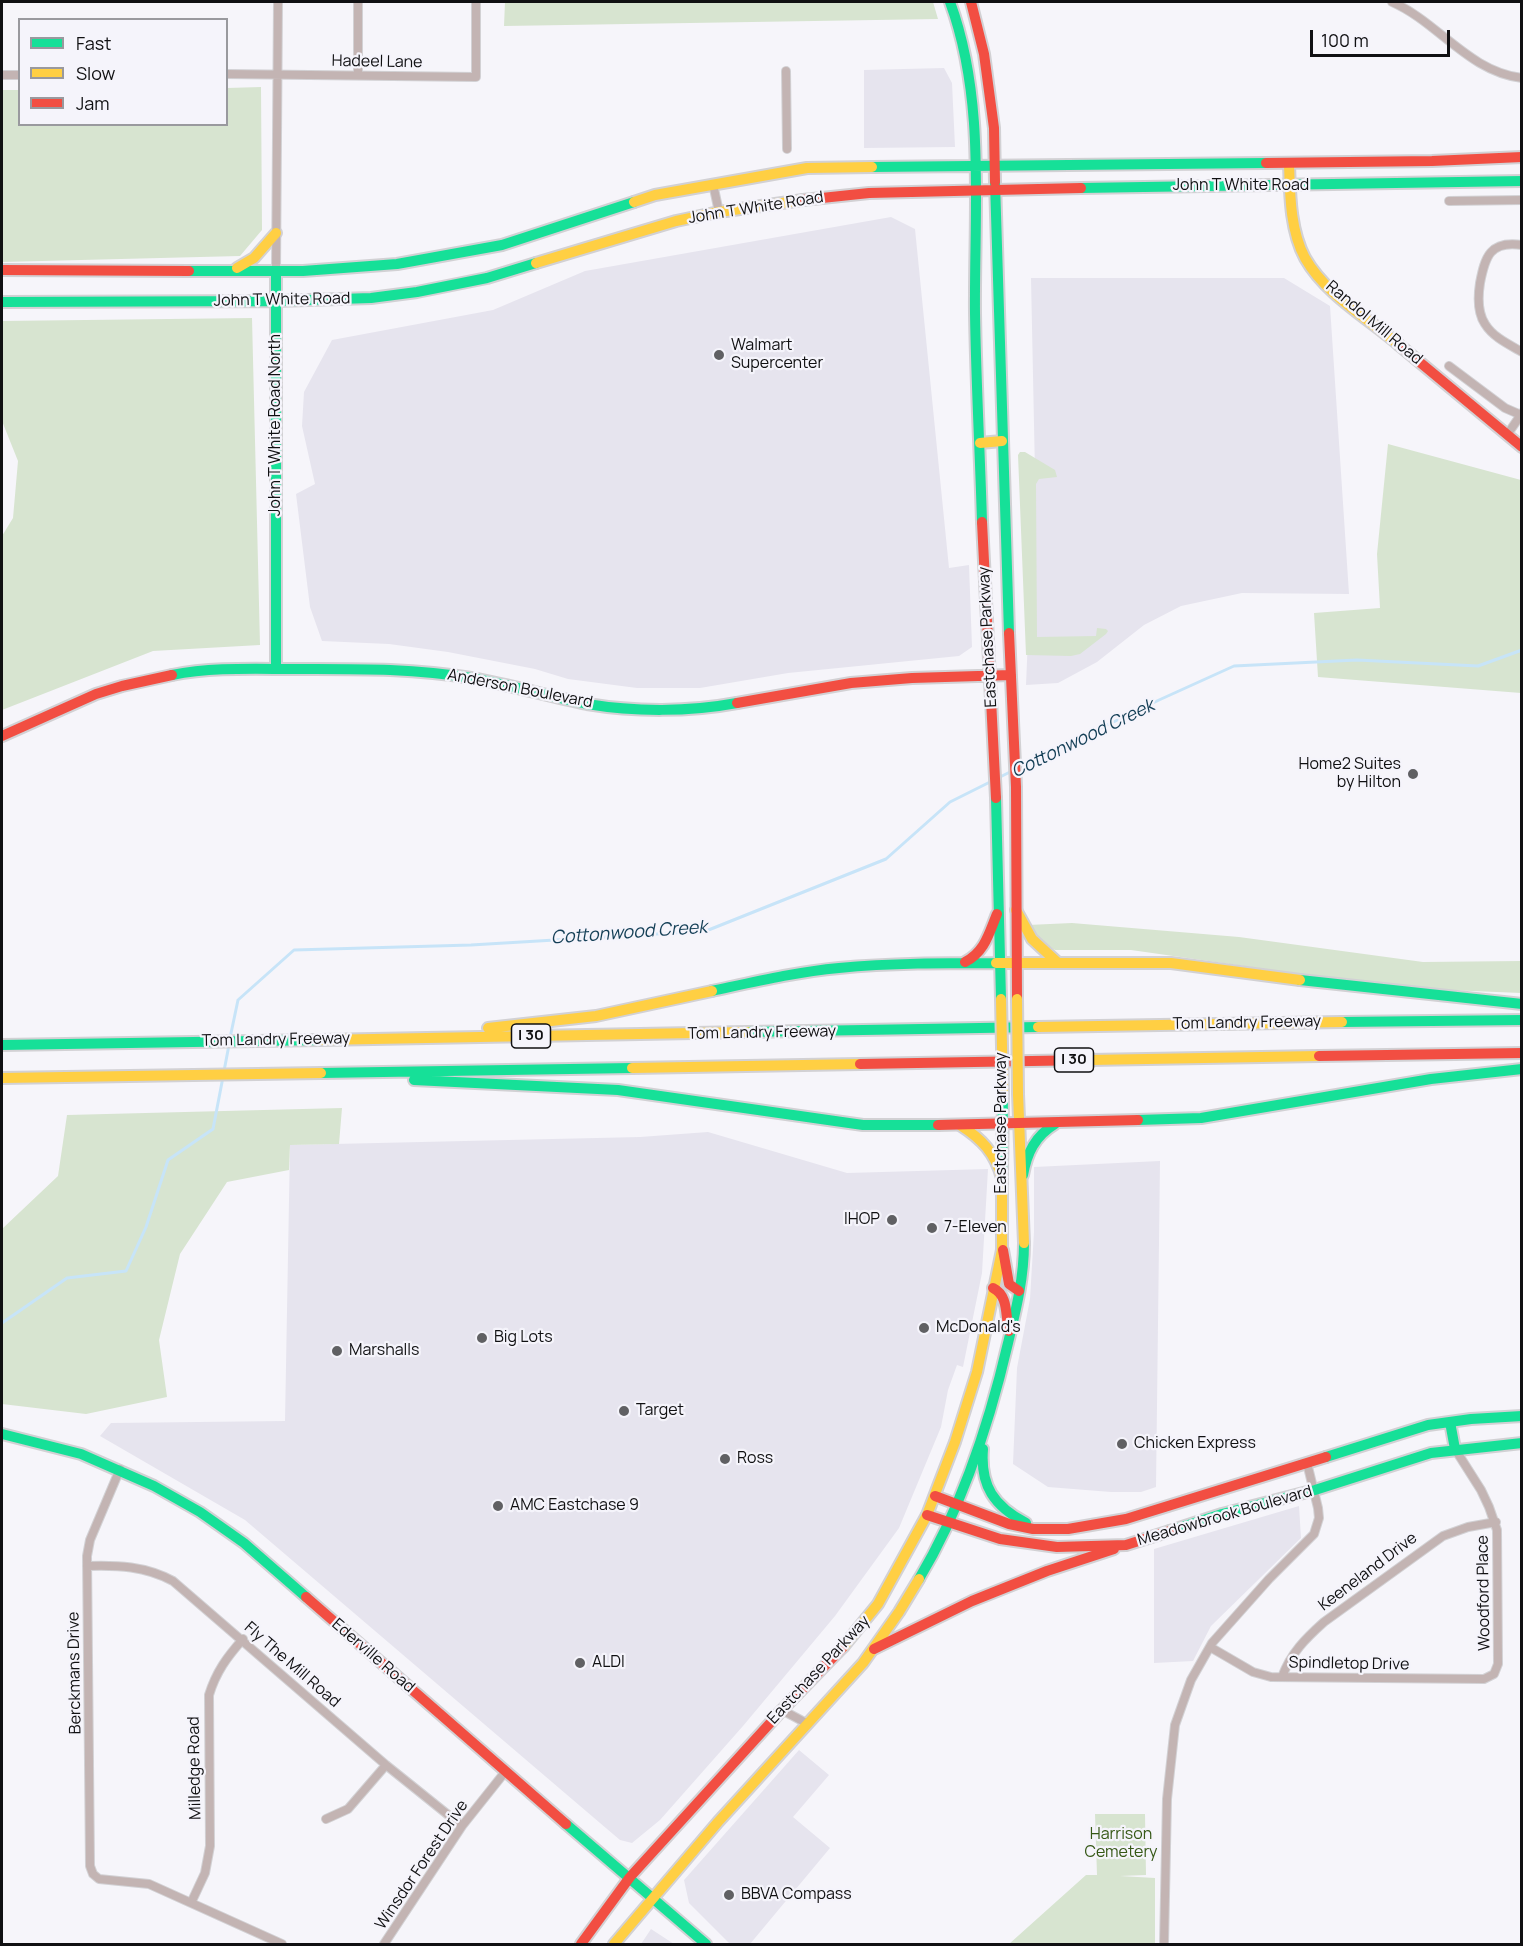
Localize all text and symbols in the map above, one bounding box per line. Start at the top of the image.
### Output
legend [18,18,228,126]
scale bar [1313,18,1452,56]
text: 100 m [1321,28,1369,52]
text: Fast [76,31,111,55]
street label: Hadeel Lane [331,52,423,72]
text: Slow [76,61,115,85]
text: Jam [76,91,110,115]
street label: John T White Road [1173,176,1309,196]
street label: John T White Road [687,188,825,228]
street label: Randol Mill Road [1322,277,1426,369]
street label: John T White Road [214,289,350,311]
street label: John T White Road North [266,334,286,516]
place label: Walmart Supercenter [731,336,823,374]
marker: Walmart Supercenter [712,348,726,362]
street label: Eastchase Parkway [975,566,1001,708]
street label: Anderson Boulevard [446,665,594,713]
water label: Cottonwood Creek [1008,695,1158,783]
place label: Home2 Suites by Hilton [1298,755,1401,793]
marker: Home2 Suites by Hilton [1406,767,1420,781]
water label: Cottonwood Creek [550,917,708,949]
street label: Tom Landry Freeway [1173,1012,1321,1034]
street label: Tom Landry Freeway [688,1022,836,1044]
road number: I 30 [512,1024,550,1048]
street label: Tom Landry Freeway [202,1029,350,1051]
road number: I 30 [1054,1048,1094,1072]
street label: Eastchase Parkway [992,1052,1012,1194]
place label: IHOP [844,1210,880,1230]
marker: IHOP [885,1213,899,1227]
place label: 7-Eleven [944,1218,1007,1238]
marker: 7-Eleven [925,1221,939,1235]
place label: McDonald's [936,1318,1021,1338]
marker: McDonald's [917,1321,931,1335]
place label: Big Lots [494,1328,553,1348]
marker: Big Lots [475,1331,489,1345]
place label: Marshalls [349,1341,419,1361]
marker: Marshalls [330,1344,344,1358]
place label: Target [636,1401,684,1421]
marker: Target [617,1404,631,1418]
place label: Chicken Express [1134,1434,1256,1454]
marker: Chicken Express [1115,1437,1129,1451]
place label: Ross [737,1449,773,1469]
marker: Ross [718,1452,732,1466]
street label: Meadowbrook Boulevard [1135,1482,1315,1550]
place label: AMC Eastchase 9 [510,1496,639,1516]
marker: AMC Eastchase 9 [491,1499,505,1513]
street label: Keeneland Drive [1315,1529,1421,1615]
street label: Woodford Place [1473,1535,1495,1651]
street label: Berckmans Drive [64,1612,86,1734]
street label: Eastchase Parkway [764,1612,874,1728]
street label: Ederville Road [328,1615,418,1697]
street label: Fly The Mill Road [240,1618,344,1712]
place label: ALDI [592,1653,625,1673]
street label: Spindletop Drive [1288,1653,1410,1675]
marker: ALDI [573,1656,587,1670]
street label: Milledge Road [184,1716,206,1820]
street label: Winsdor Forest Drive [372,1797,472,1933]
park label: Harrison Cemetery [1085,1825,1157,1863]
place label: BBVA Compass [741,1885,852,1905]
marker: BBVA Compass [722,1888,736,1902]

